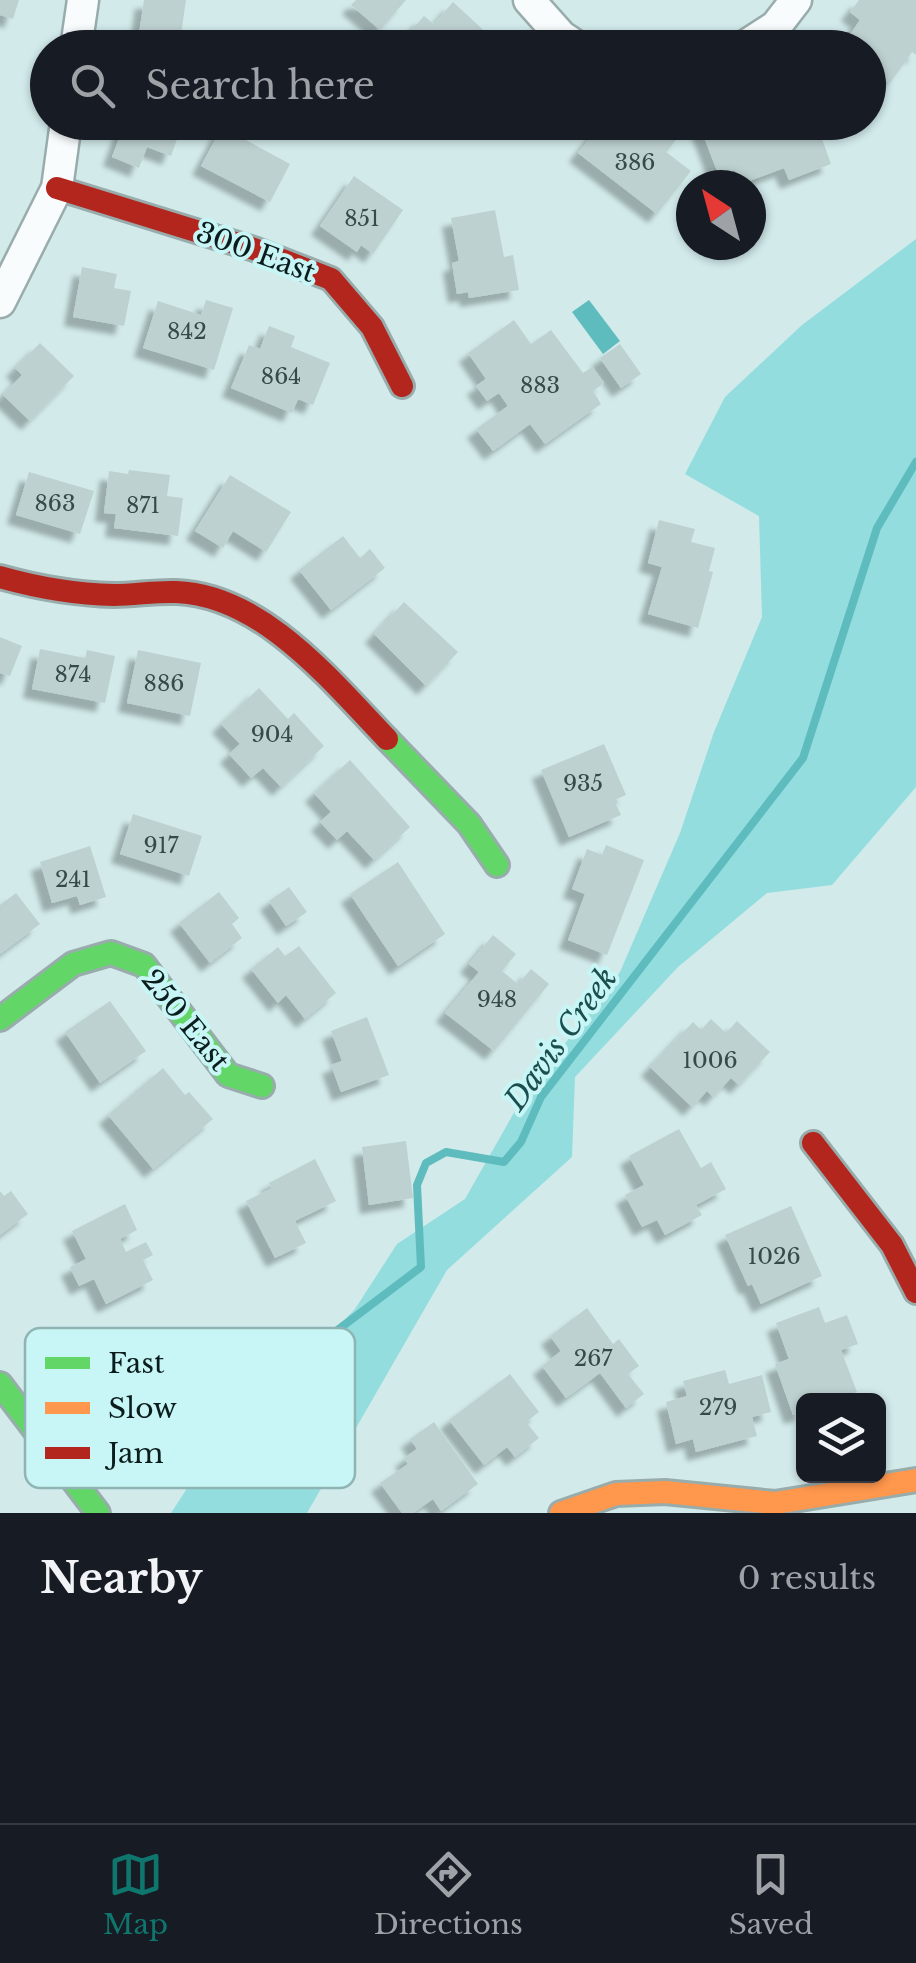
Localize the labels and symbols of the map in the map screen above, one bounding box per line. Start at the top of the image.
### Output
house number: 386 [614,149,656,176]
north arrow [676,170,766,260]
house number: 851 [344,205,380,232]
street label: 300 East [191,215,321,290]
house number: 842 [167,318,207,345]
house number: 864 [261,363,301,390]
house number: 883 [520,372,560,399]
house number: 863 [34,490,76,517]
house number: 871 [126,492,160,519]
house number: 874 [55,661,91,688]
house number: 886 [144,670,184,697]
house number: 904 [251,721,293,748]
house number: 935 [563,770,603,797]
house number: 917 [143,832,179,859]
house number: 241 [55,866,91,893]
water label: Davis Creek [496,960,625,1118]
street label: 250 East [134,963,237,1078]
house number: 948 [477,986,517,1013]
house number: 1006 [682,1047,738,1074]
house number: 1026 [747,1243,801,1270]
legend [25,1328,355,1488]
house number: 267 [574,1345,613,1372]
text: Fast [108,1346,165,1381]
text: Slow [108,1391,177,1426]
house number: 279 [699,1394,737,1421]
text: Jam [104,1436,164,1471]

